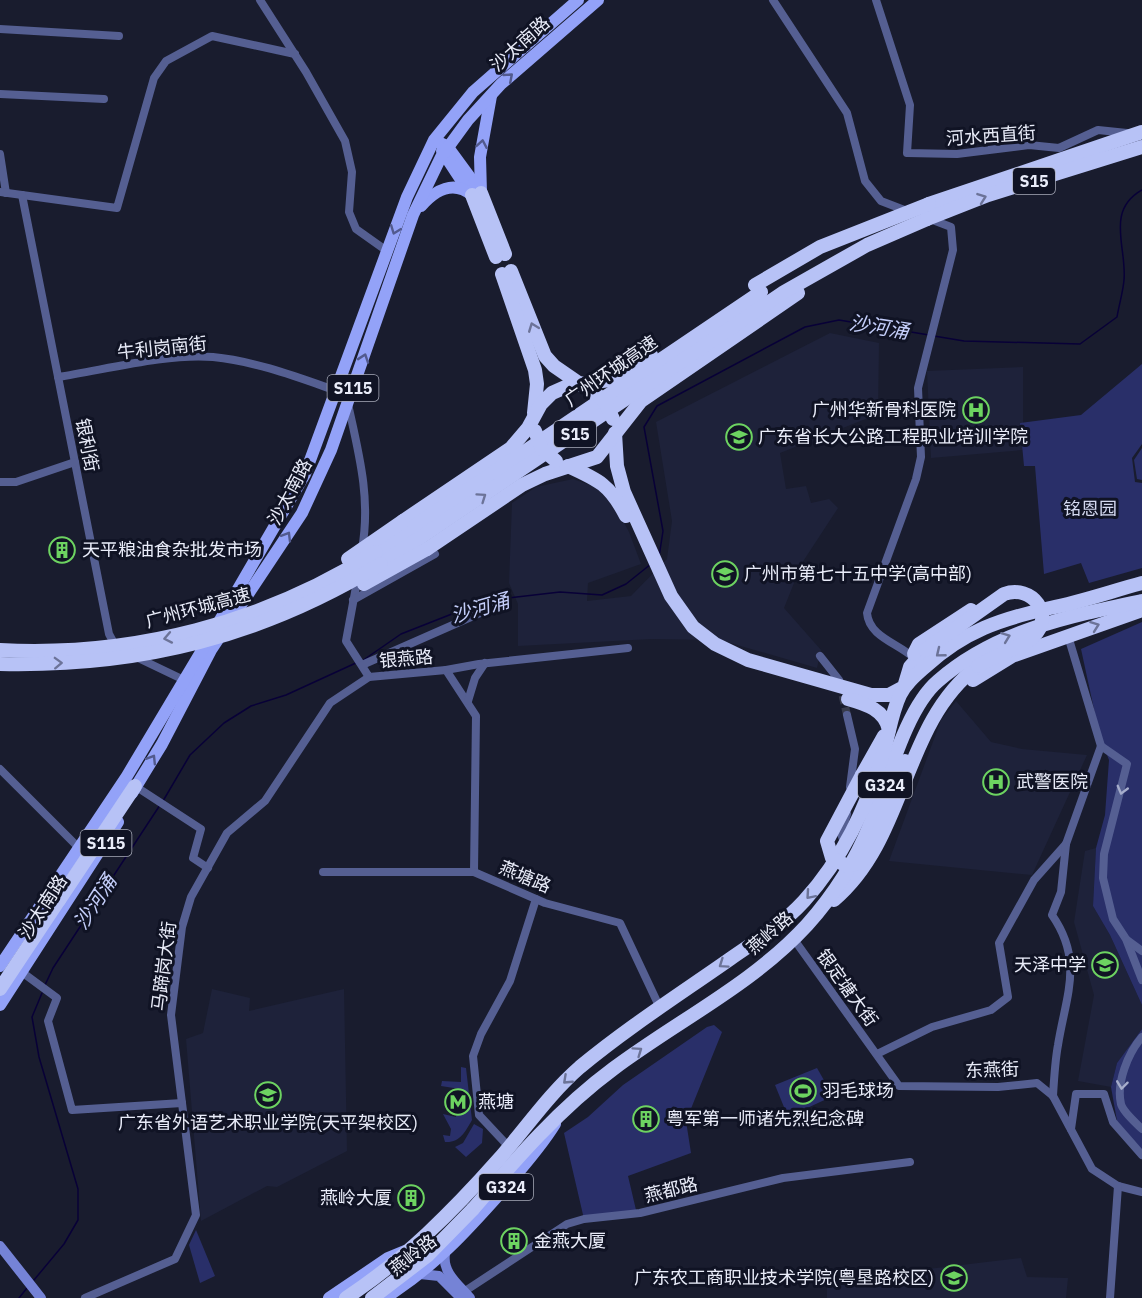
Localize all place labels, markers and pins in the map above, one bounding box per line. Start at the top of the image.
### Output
hospital icon: 广州华新骨科医院 [961,395,991,425]
place label: 广州华新骨科医院 [812,398,956,421]
school or university icon: 广东省长大公路工程职业培训学院 [724,422,754,452]
place label: 广东省长大公路工程职业培训学院 [758,425,1028,448]
building icon: 天平粮油食杂批发市场 [47,535,77,565]
place label: 天平粮油食杂批发市场 [82,538,262,561]
school or university icon: 广州市第七十五中学(高中部) [710,559,740,589]
place label: 广州市第七十五中学(高中部) [744,562,972,585]
hospital icon: 武警医院 [981,767,1011,797]
place label: 武警医院 [1016,770,1088,793]
school or university icon: 天泽中学 [1090,950,1120,980]
place label: 天泽中学 [1014,953,1086,976]
sports icon: 羽毛球场 [788,1076,818,1106]
place label: 羽毛球场 [822,1079,894,1102]
school or university icon: 广东省外语艺术职业学院(天平架校区) [253,1080,283,1110]
metro station icon: 燕塘 [443,1087,473,1117]
place label: 燕塘 [478,1090,514,1113]
building icon: 粤军第一师诸先烈纪念碑 [631,1104,661,1134]
place label: 粤军第一师诸先烈纪念碑 [666,1107,864,1130]
place label: 广东省外语艺术职业学院(天平架校区) [118,1111,418,1134]
building icon: 燕岭大厦 [396,1183,426,1213]
place label: 燕岭大厦 [320,1186,392,1209]
building icon: 金燕大厦 [499,1226,529,1256]
place label: 金燕大厦 [534,1229,606,1252]
school or university icon: 广东农工商职业技术学院(粤垦路校区) [939,1263,969,1293]
place label: 广东农工商职业技术学院(粤垦路校区) [634,1266,934,1289]

